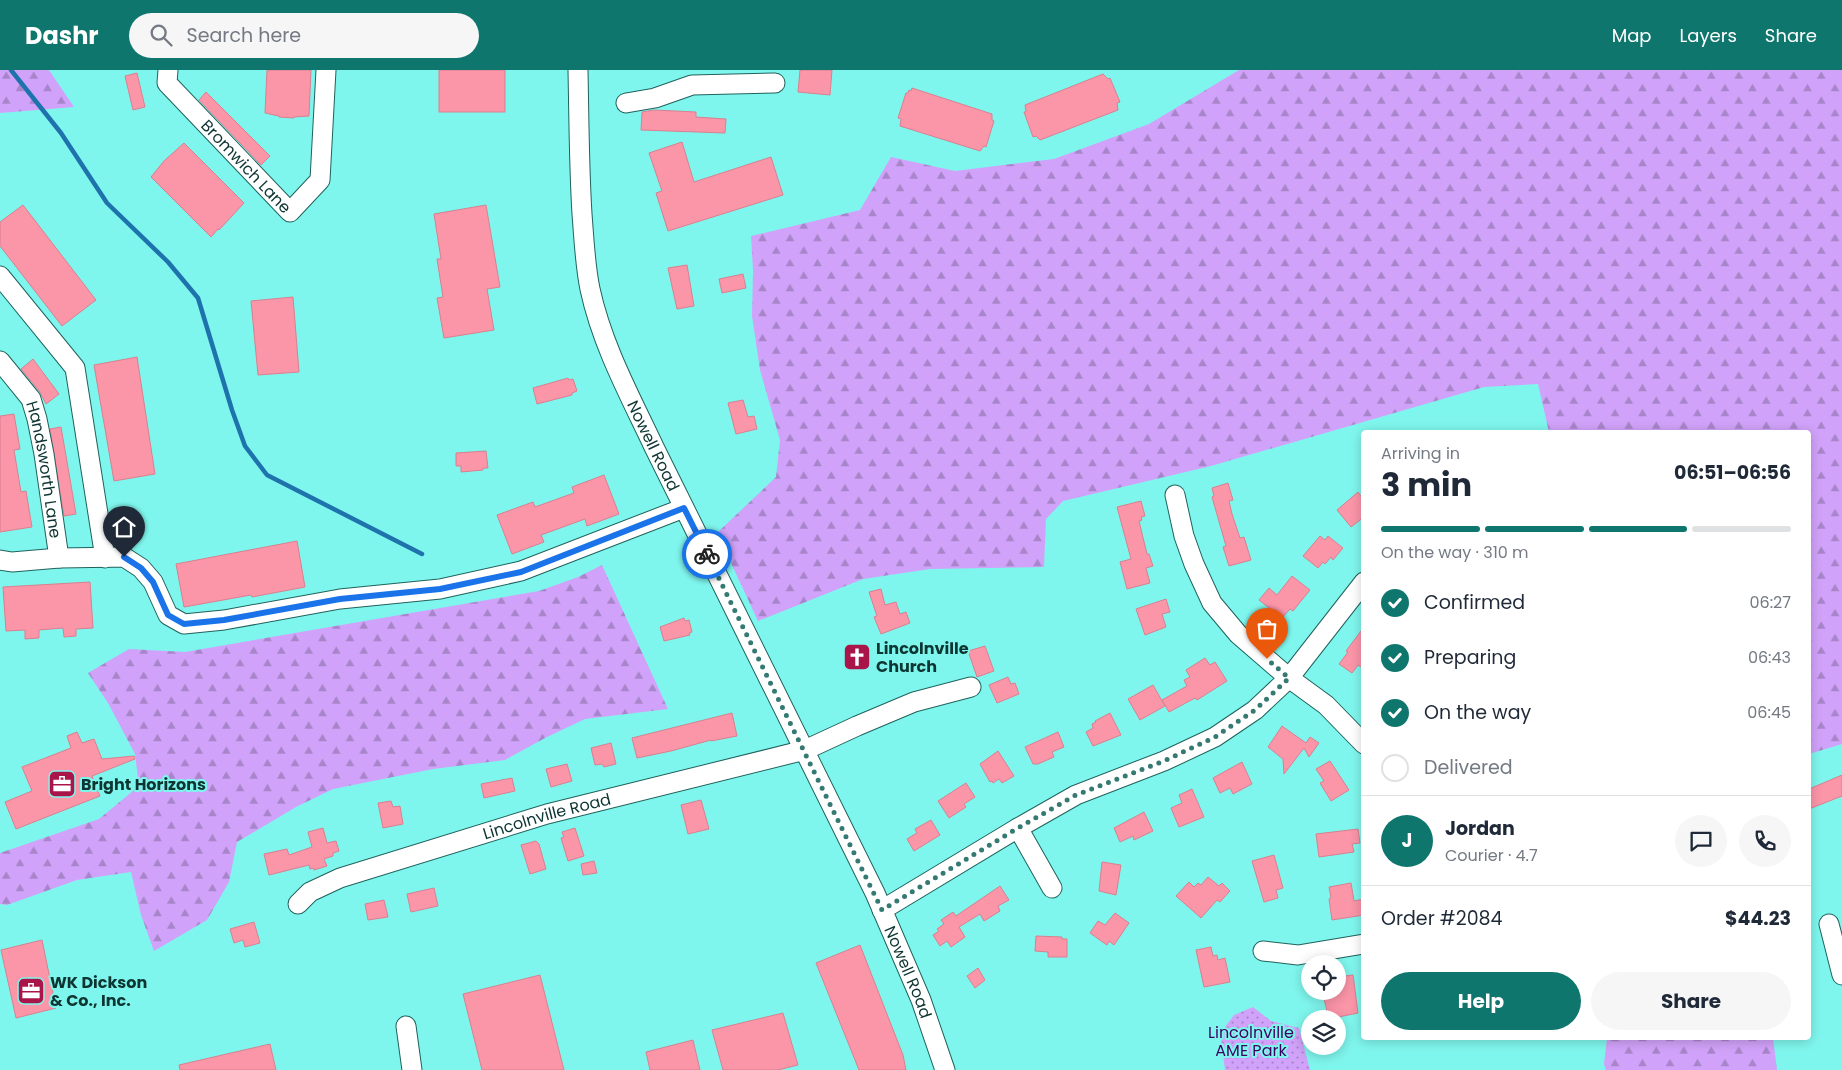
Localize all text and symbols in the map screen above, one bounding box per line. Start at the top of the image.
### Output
search box [129,13,479,58]
text: Dashr [25,19,99,52]
icon: search [147,21,175,49]
text: Search here [187,22,301,49]
text: Map [1612,23,1652,48]
text: Layers [1680,23,1737,48]
text: Share [1765,23,1817,48]
street label: Bromwich Lane [196,115,296,219]
street label: Nowell Road [621,397,685,495]
street label: Handsworth Lane [20,398,67,540]
text: Arriving in [1381,442,1460,465]
text: 06:51–06:56 [1674,459,1791,486]
text: 3 min [1381,462,1472,507]
pin [103,506,145,557]
icon: home [110,513,138,541]
courier [682,529,732,579]
icon: bike [693,540,721,568]
text: On the way · 310 m [1381,541,1529,564]
icon: check [1381,589,1409,617]
text: Confirmed [1424,589,1525,616]
text: 06:27 [1749,591,1791,614]
pin [1246,608,1288,659]
icon: bag [1253,615,1281,643]
place label: Lincolnville Church [876,637,969,678]
church icon: Lincolnville Church [842,642,872,672]
icon: check [1381,644,1409,672]
text: Preparing [1424,644,1516,671]
text: 06:43 [1748,646,1791,669]
icon: check [1381,699,1409,727]
text: On the way [1424,699,1531,726]
text: 06:45 [1747,701,1791,724]
text: Delivered [1424,754,1513,781]
office icon: Bright Horizons [47,769,77,799]
place label: Bright Horizons [81,773,206,796]
street label: Lincolnville Road [480,788,613,845]
text: Jordan [1445,815,1515,842]
button: chat [1675,815,1727,867]
button: phone [1739,815,1791,867]
text: J [1402,827,1412,854]
text: Courier · 4.7 [1445,844,1538,867]
text: Order #2084 [1381,905,1503,932]
text: $44.23 [1725,905,1791,932]
street label: Nowell Road [878,922,937,1021]
map controls [1301,955,1346,1055]
button: locate [1301,955,1346,1000]
place label: WK Dickson & Co., Inc. [50,971,147,1012]
button: Help [1381,972,1581,1030]
button: Share [1591,972,1791,1030]
office icon: WK Dickson & Co., Inc. [16,976,46,1006]
button: layers [1301,1010,1346,1055]
park label: Lincolnville AME Park [1208,1021,1294,1062]

